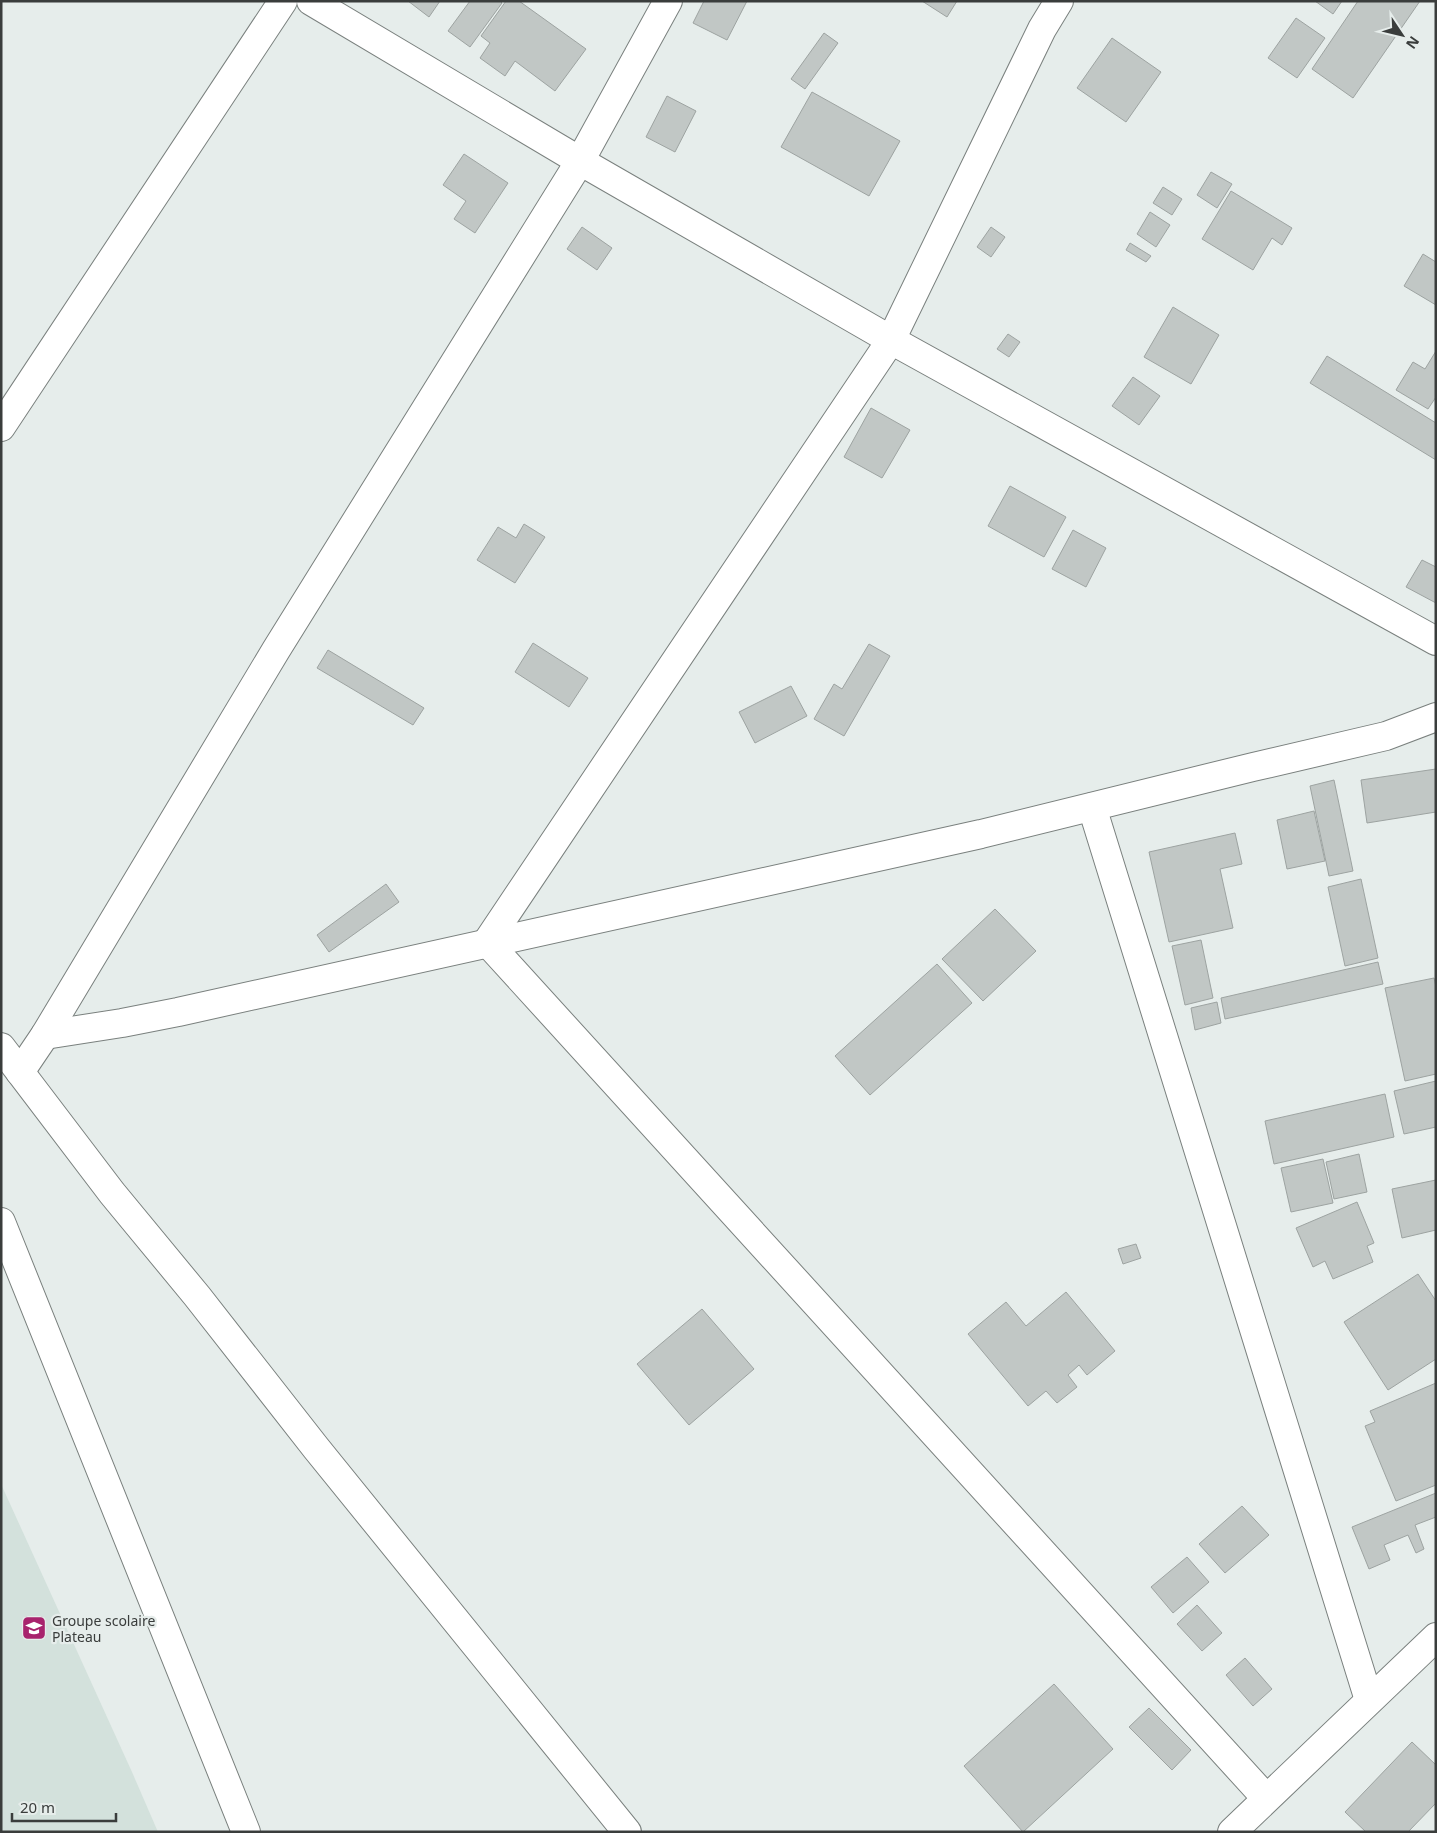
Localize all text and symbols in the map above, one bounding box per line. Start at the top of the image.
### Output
north arrow [1377,10,1427,60]
text: N [1402,33,1424,53]
place label: Groupe scolaire Plateau [52,1611,155,1646]
school or university icon: Groupe scolaire Plateau [21,1615,47,1641]
scale bar [12,1790,116,1822]
text: 20 m [20,1797,55,1817]

